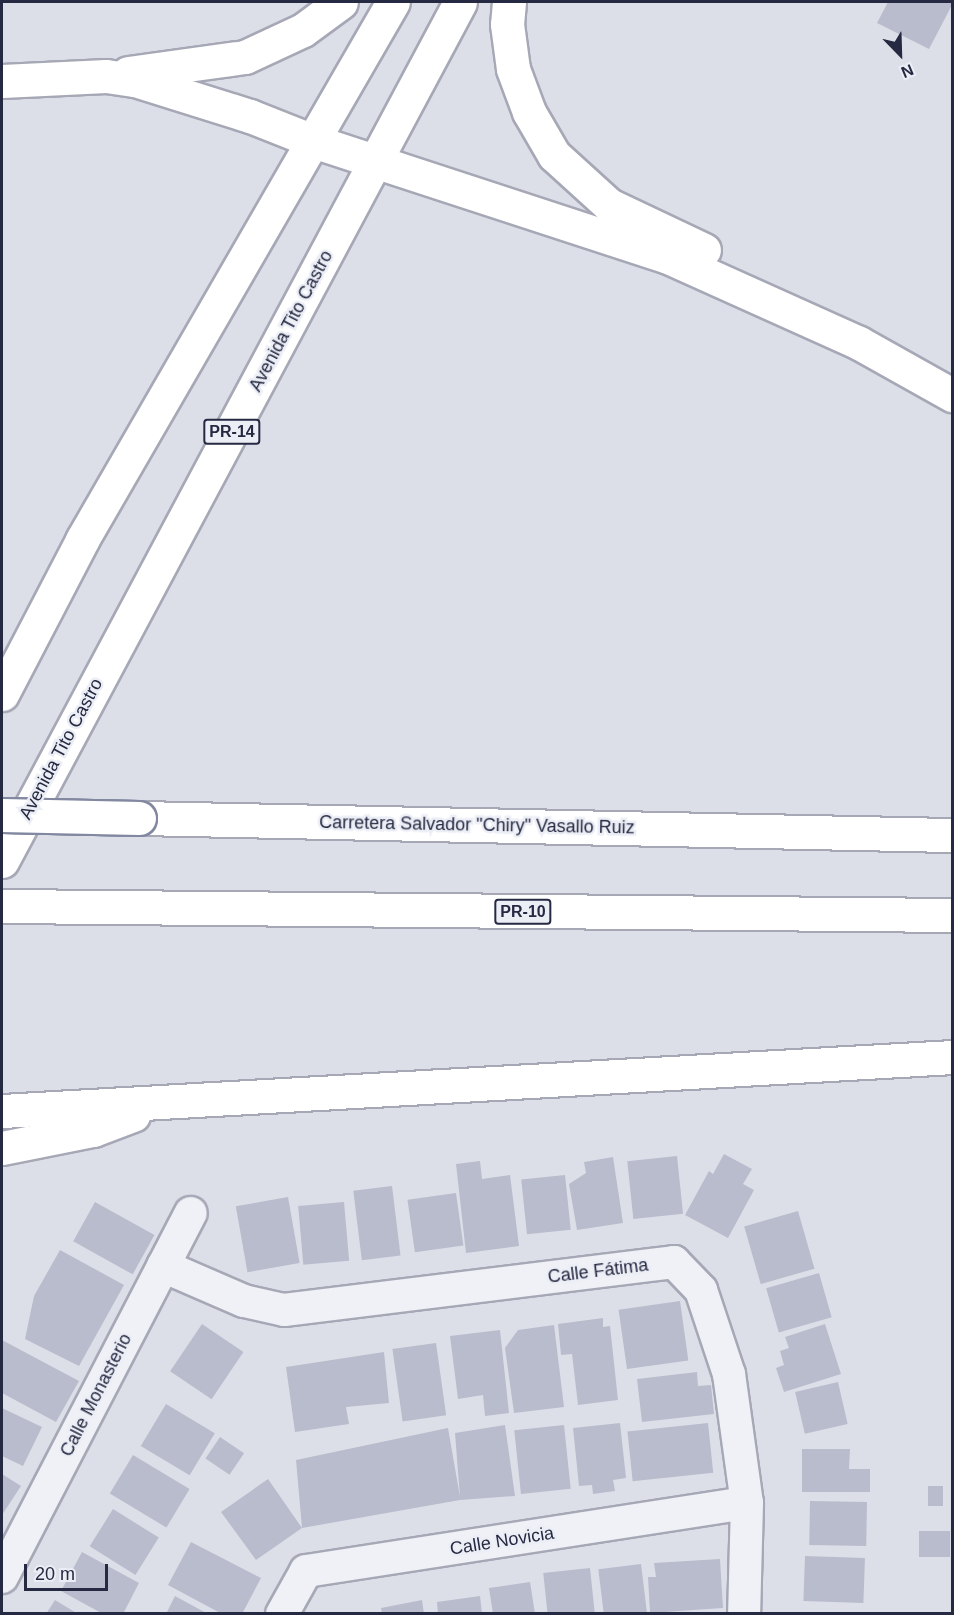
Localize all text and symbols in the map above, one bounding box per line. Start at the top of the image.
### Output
north arrow [870,24,930,84]
text: N [899,61,916,81]
street label: Avenida Tito Castro [245,247,337,395]
road number: PR-14 [202,419,262,445]
street label: Avenida Tito Castro [15,675,107,823]
street label: Carretera Salvador "Chiry" Vasallo Ruiz [319,811,635,839]
road number: PR-10 [493,899,553,925]
street label: Calle Fátima [547,1254,649,1288]
street label: Calle Monasterio [56,1330,136,1460]
street label: Calle Novicia [448,1522,556,1560]
scale bar [27,1552,111,1590]
text: 20 m [35,1564,75,1584]

